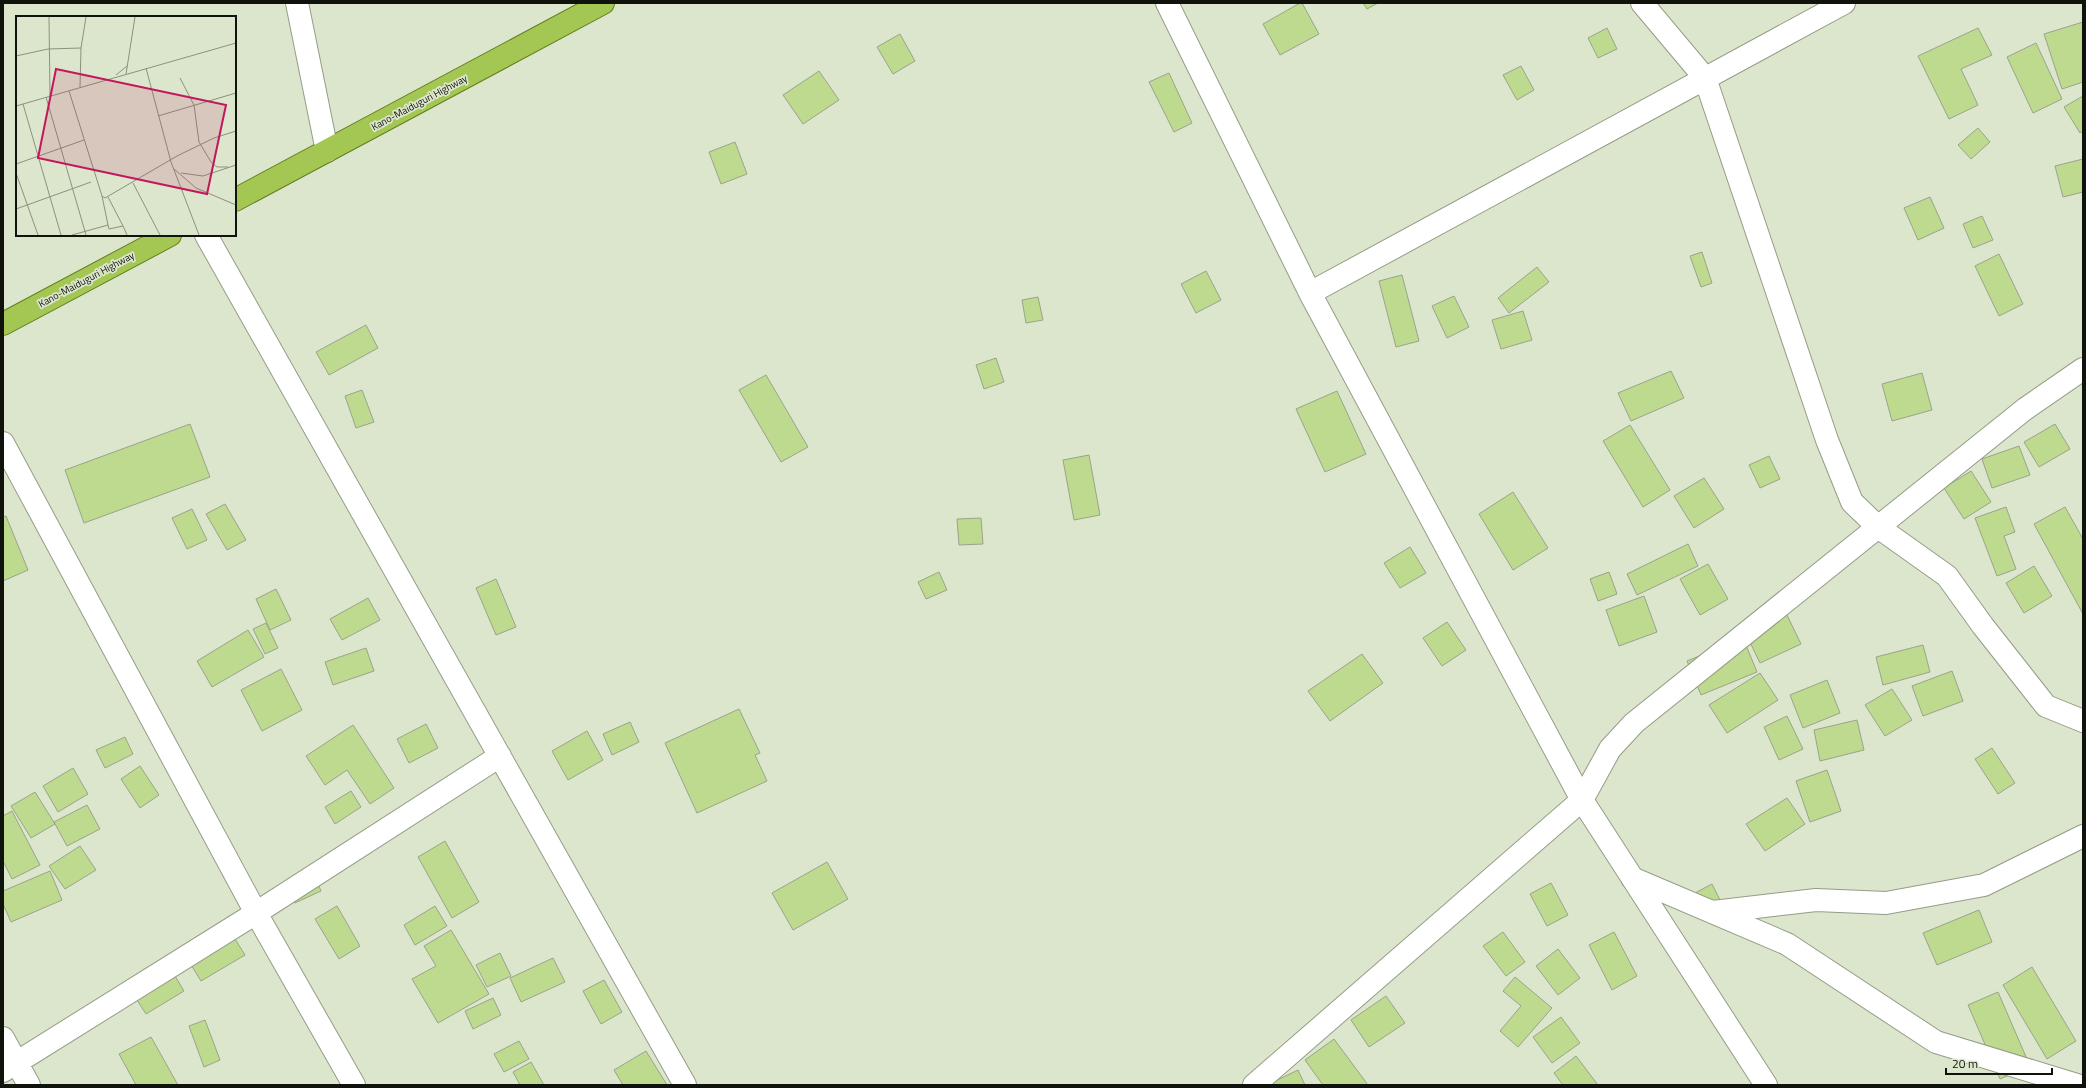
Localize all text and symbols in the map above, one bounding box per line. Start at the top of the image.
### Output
inset map [16,16,236,236]
street label: Kano-Maiduguri Highway [368,71,470,134]
street label: Kano-Maiduguri Highway [35,248,137,311]
scale bar [1946,1050,2052,1076]
text: 20 m [1952,1054,1978,1073]

